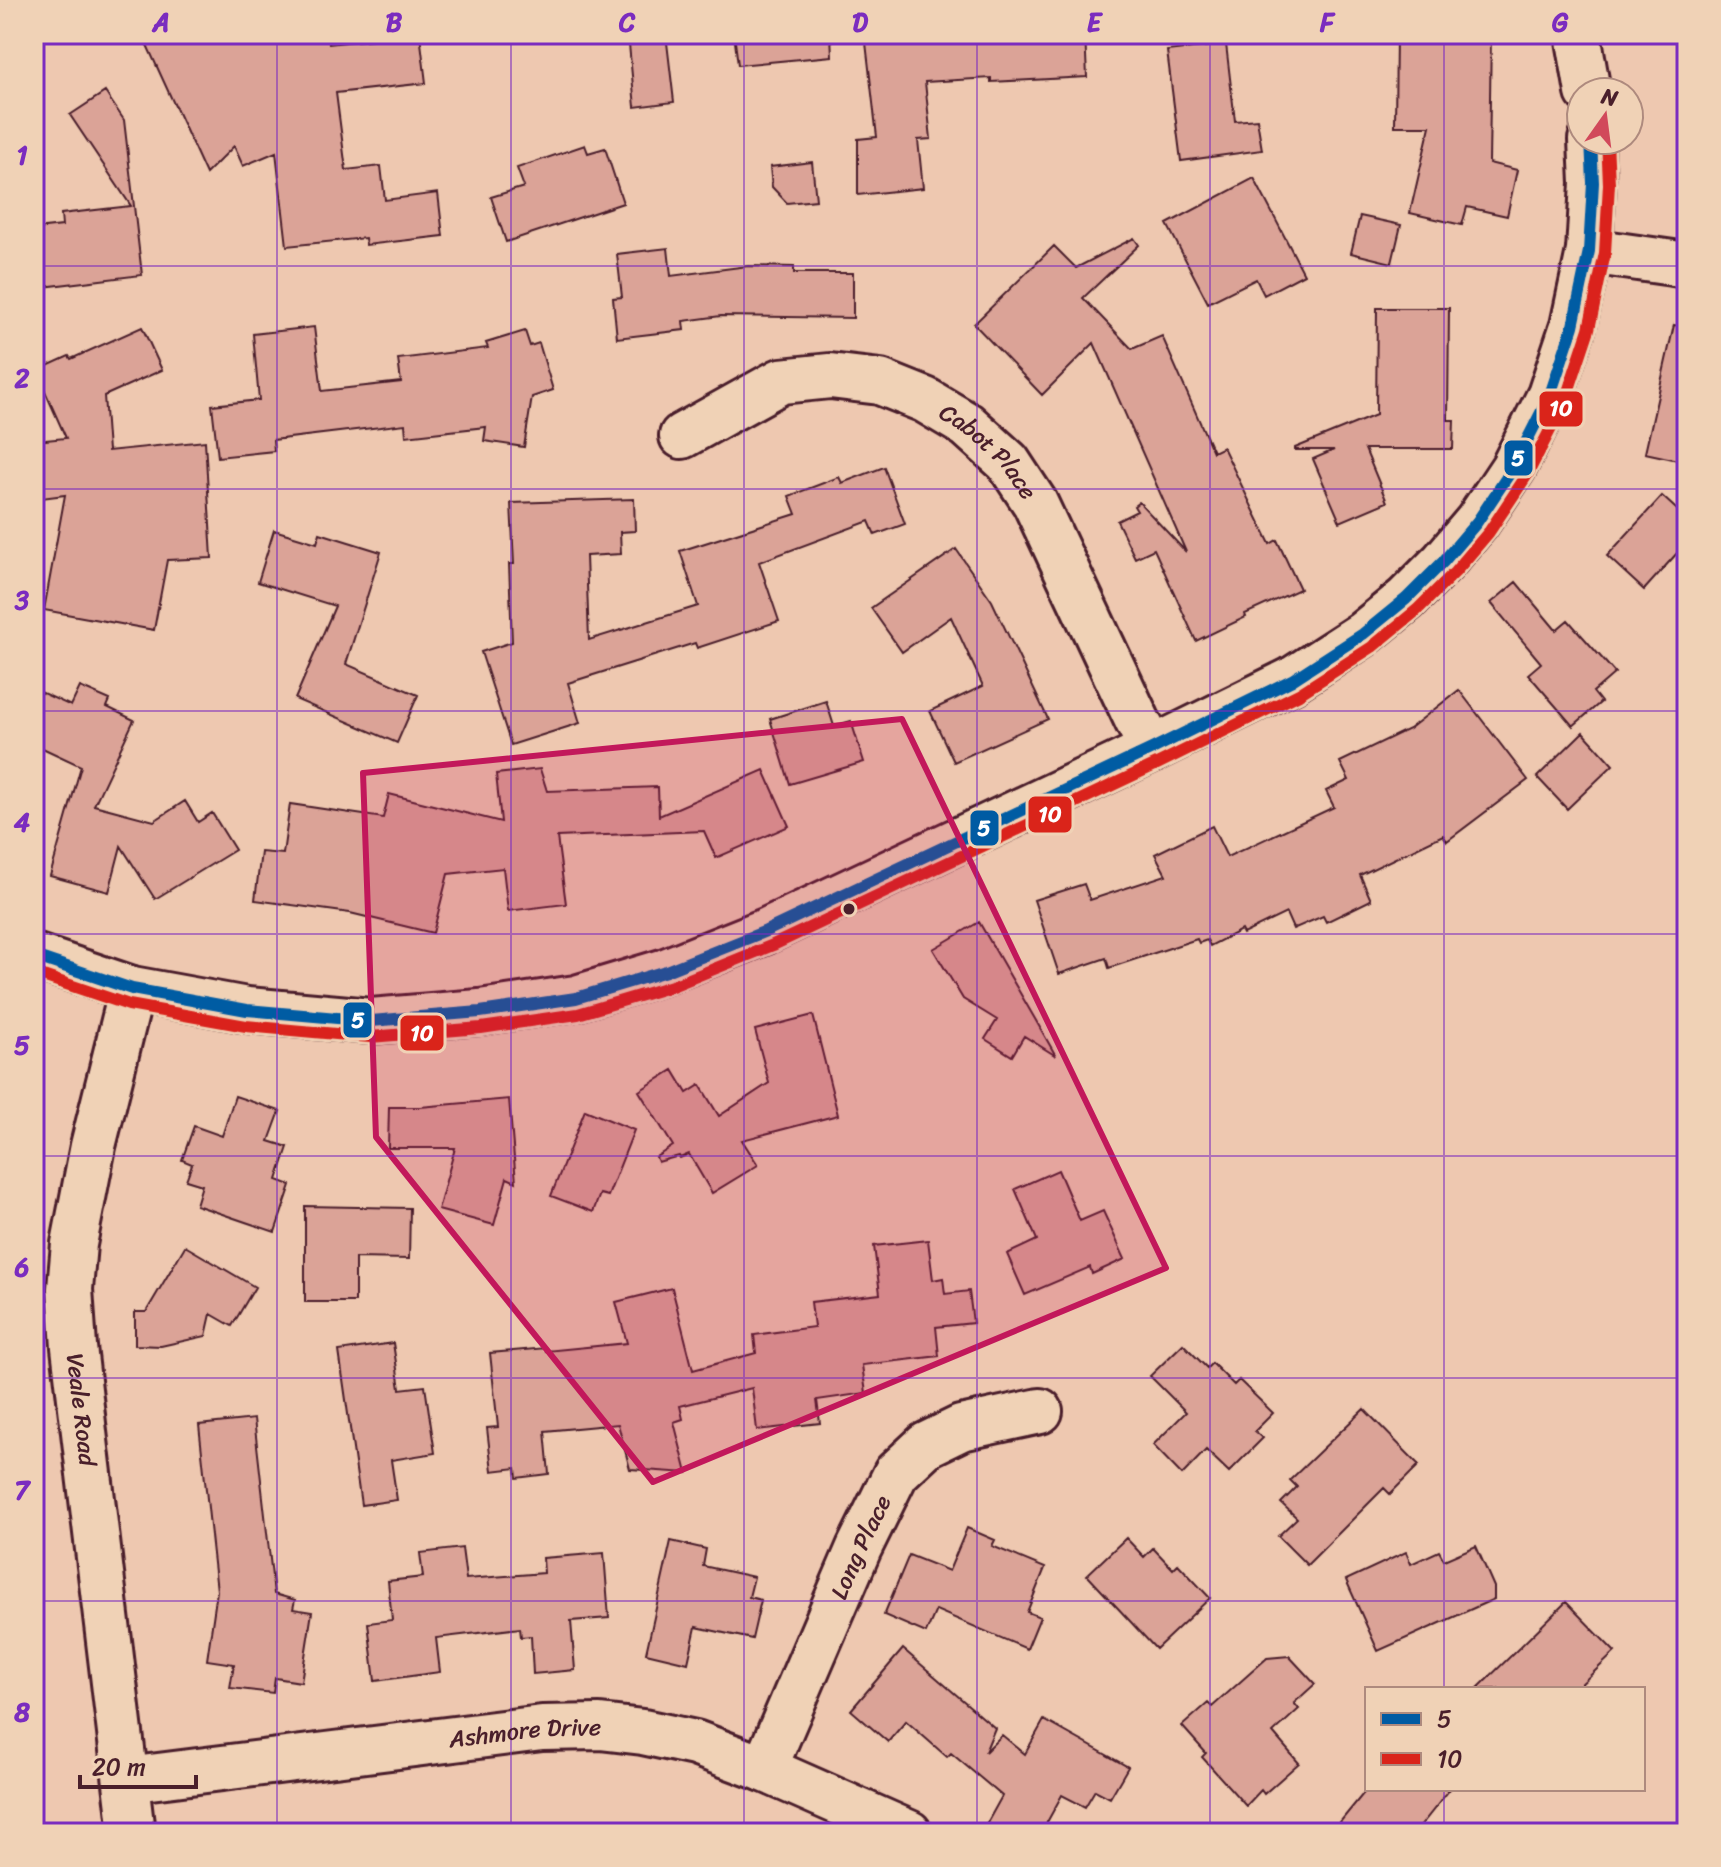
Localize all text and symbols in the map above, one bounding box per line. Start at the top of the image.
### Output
text: A [151,0,170,45]
text: B [386,0,403,45]
text: C [618,0,636,45]
text: D [852,0,868,45]
text: E [1087,0,1104,45]
text: F [1319,0,1336,45]
text: G [1552,0,1569,45]
north arrow [1565,76,1645,156]
text: N [1597,76,1623,118]
text: 1 [16,132,28,178]
text: 2 [13,355,30,401]
text: 10 [1549,389,1573,428]
line badge: 10 [1538,390,1584,428]
street label: Cabot Place [931,392,1049,508]
line badge: 5 [1503,439,1534,477]
text: 5 [1511,439,1525,478]
text: 3 [14,577,30,623]
line badge: 10 [1027,795,1073,834]
text: 10 [1038,795,1062,834]
text: 4 [14,799,30,845]
line badge: 5 [969,809,1000,847]
text: 5 [977,809,991,848]
unlabelled marker [841,901,857,917]
line badge: 5 [342,1001,373,1039]
text: 5 [351,1001,365,1040]
line badge: 10 [399,1014,445,1052]
text: 10 [410,1014,434,1053]
text: 5 [14,1022,30,1068]
text: 6 [14,1244,30,1290]
street label: Veale Road [54,1351,109,1470]
text: 7 [15,1467,32,1513]
street label: Long Place [818,1487,903,1606]
legend [1365,1687,1645,1791]
text: 8 [13,1689,30,1735]
text: 5 [1437,1698,1452,1740]
street label: Ashmore Drive [445,1706,602,1761]
text: 10 [1437,1738,1462,1780]
scale bar [80,1739,196,1789]
text: 20 m [92,1746,146,1788]

